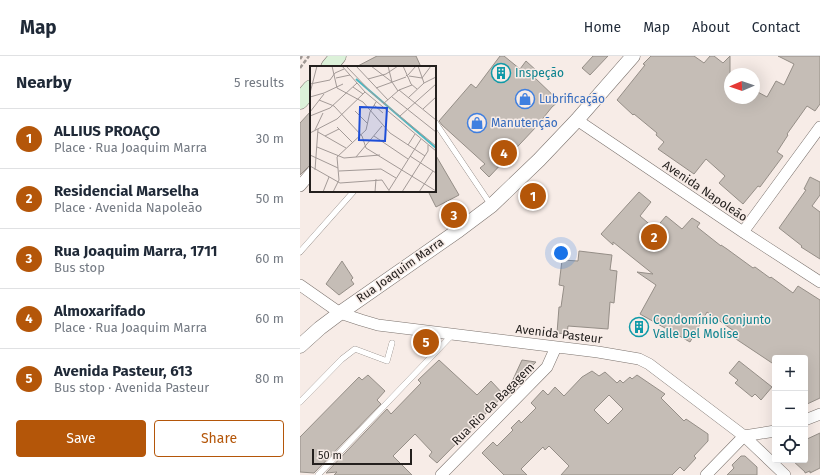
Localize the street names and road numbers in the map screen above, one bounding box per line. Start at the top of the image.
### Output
street label: Avenida Napoleão [660,158,750,224]
street label: Rua Joaquim Marra [354,235,446,305]
street label: Avenida Pasteur [515,322,603,346]
street label: Rua Rio da Bagagem [449,360,537,448]

